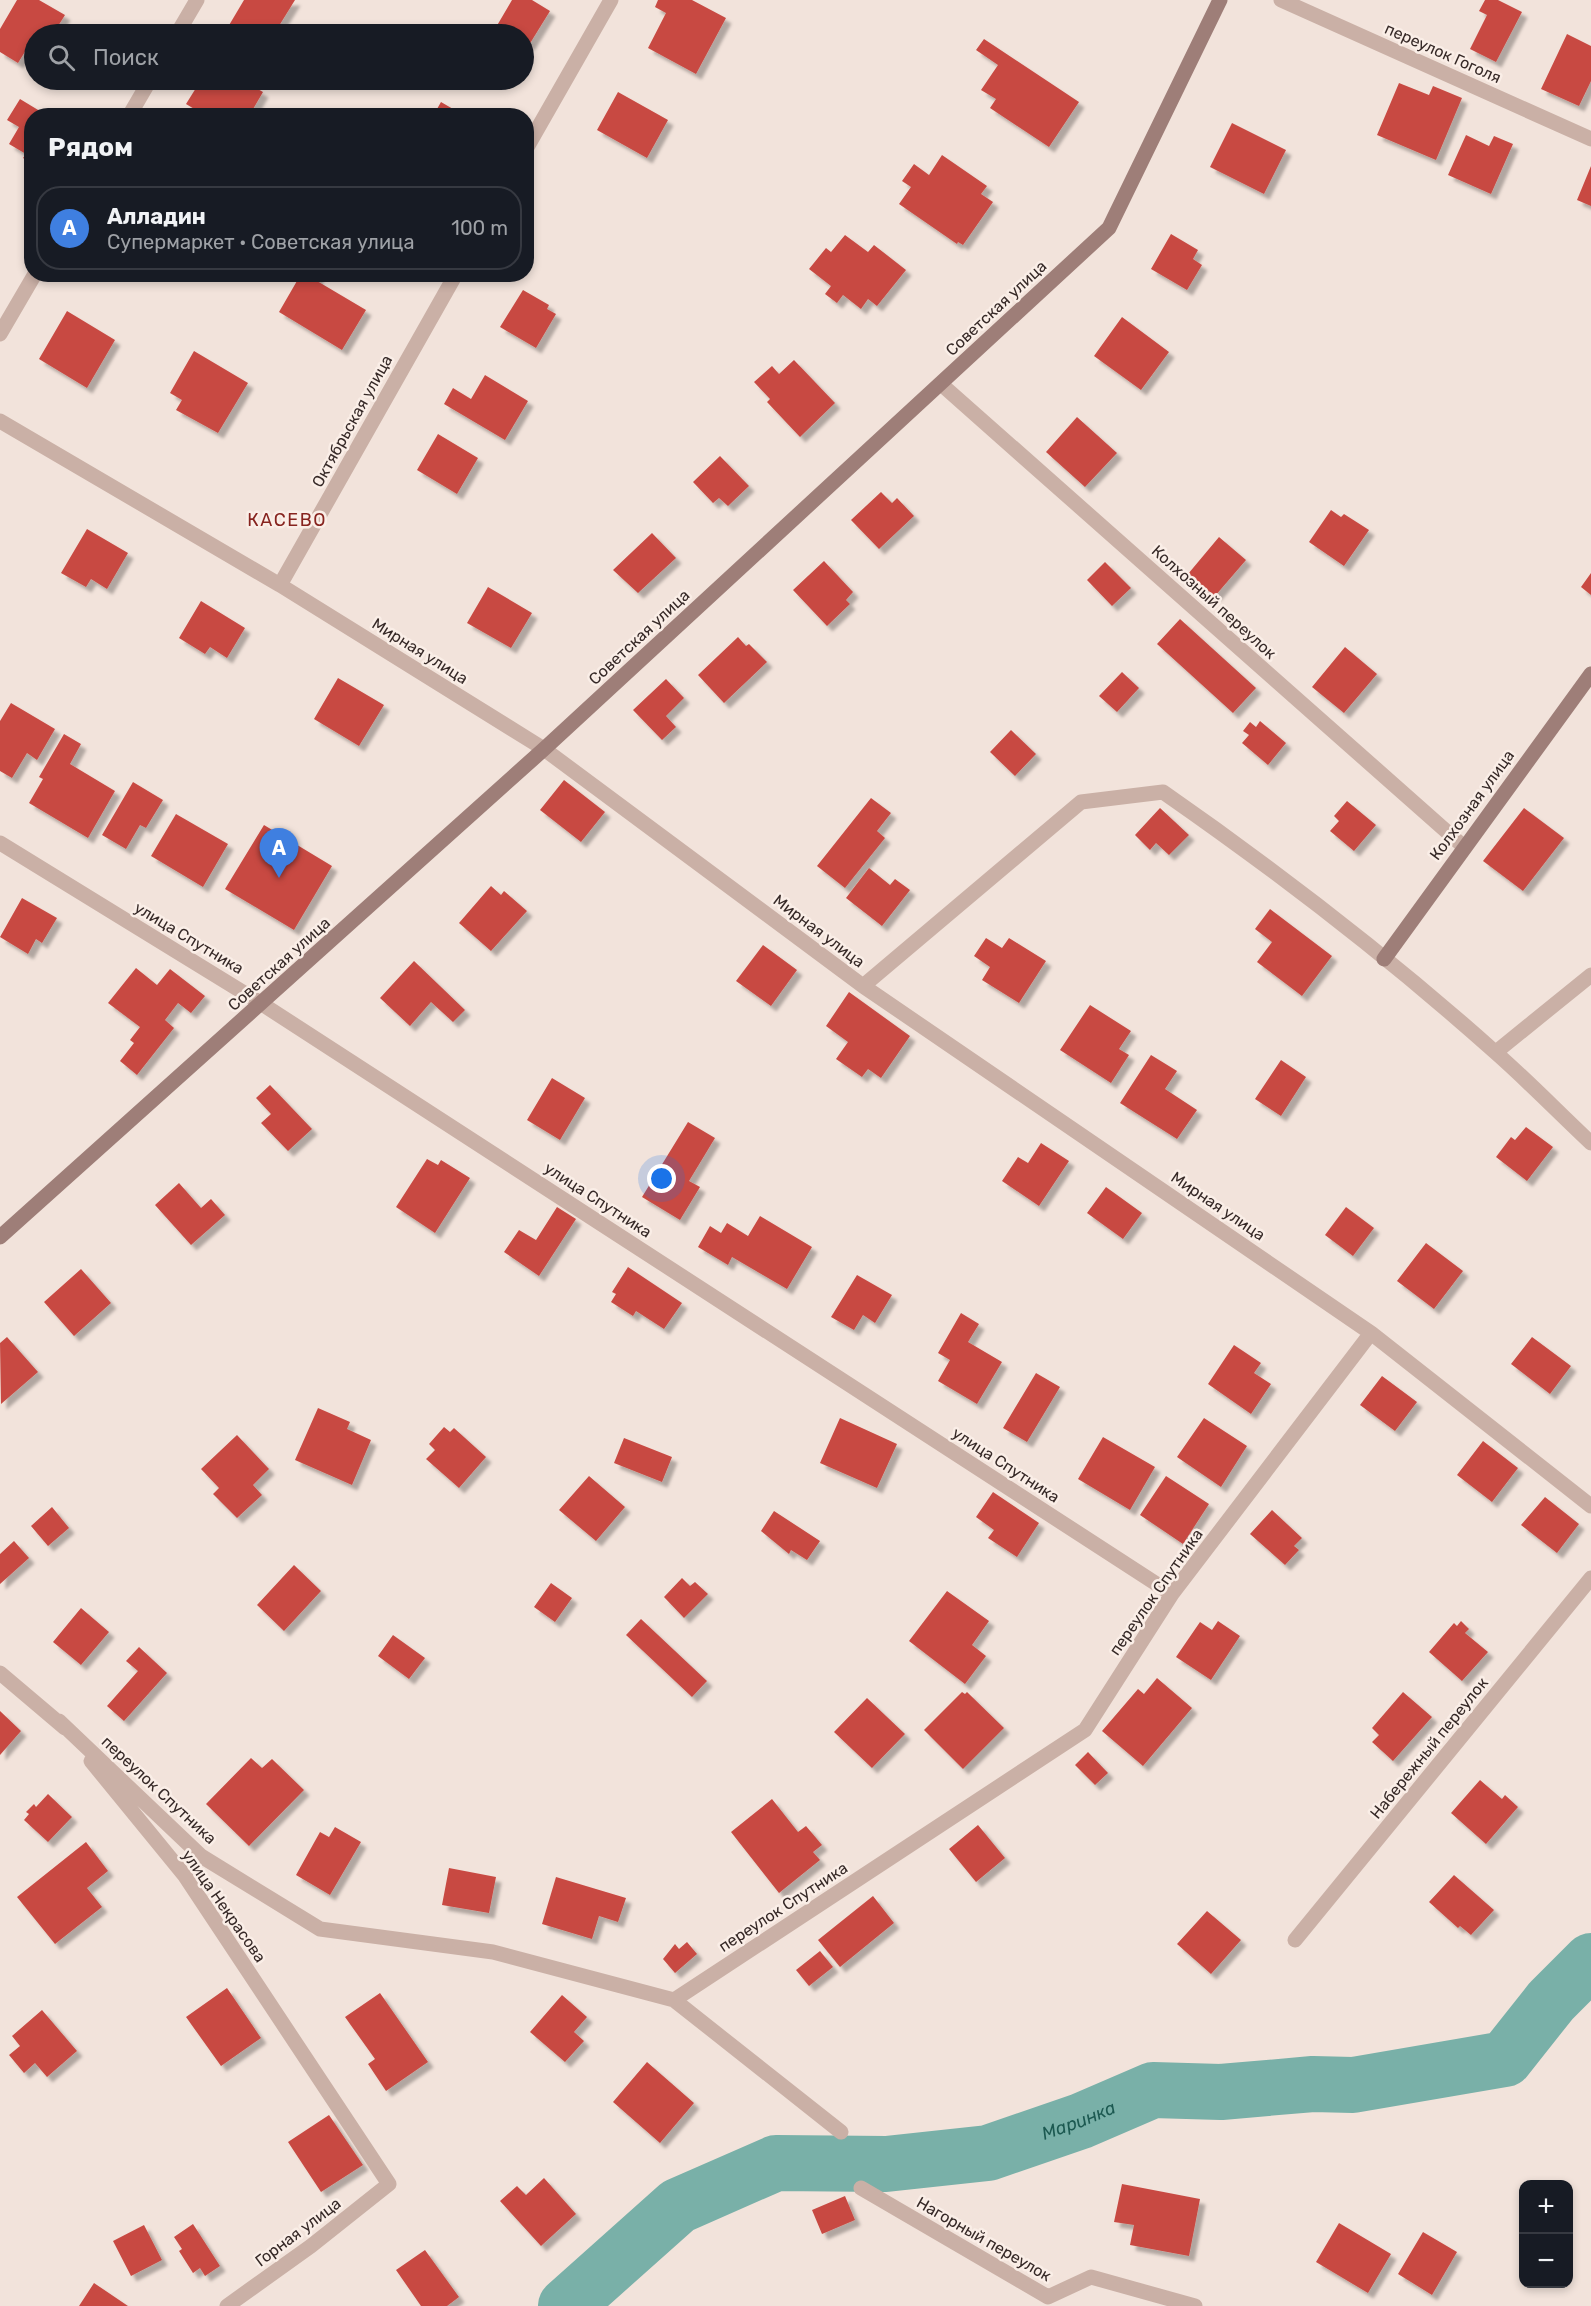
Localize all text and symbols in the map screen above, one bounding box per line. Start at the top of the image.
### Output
street label: переулок Гоголя [1382,19,1504,87]
search box [24,24,534,90]
icon: search [45,41,78,74]
text: Поиск [93,44,159,71]
text: Рядом [48,132,133,163]
text: Алладин [107,203,206,230]
text: A [62,216,77,240]
text: 100 m [451,216,508,240]
text: Супермаркет · Советская улица [107,230,415,254]
street label: Советская улица [942,256,1050,360]
street label: Октябрьская улица [308,352,396,490]
district label: КАСЕВО [247,509,327,531]
street label: Колхозный переулок [1148,541,1280,663]
street label: Советская улица [585,585,693,689]
street label: Мирная улица [369,614,471,688]
street label: Колхозная улица [1426,746,1518,864]
pin: A [260,828,298,878]
street label: Мирная улица [770,891,868,971]
street label: улица Спутника [131,898,247,978]
street label: Советская улица [224,913,334,1015]
street label: улица Спутника [541,1158,655,1242]
your location [647,1164,676,1193]
street label: Мирная улица [1167,1168,1269,1244]
street label: улица Спутника [949,1423,1063,1507]
street label: переулок Спутника [1105,1525,1207,1659]
street label: Набережный переулок [1366,1673,1492,1823]
street label: переулок Спутника [98,1732,220,1848]
street label: улица Некрасова [178,1846,270,1966]
street label: переулок Спутника [715,1858,851,1956]
water label: Маринка [1039,2096,1119,2145]
map controls [1519,2180,1573,2288]
button: + [1519,2180,1573,2234]
street label: Нагорный переулок [913,2193,1055,2286]
street label: Горная улица [251,2194,345,2270]
button: − [1519,2234,1573,2288]

